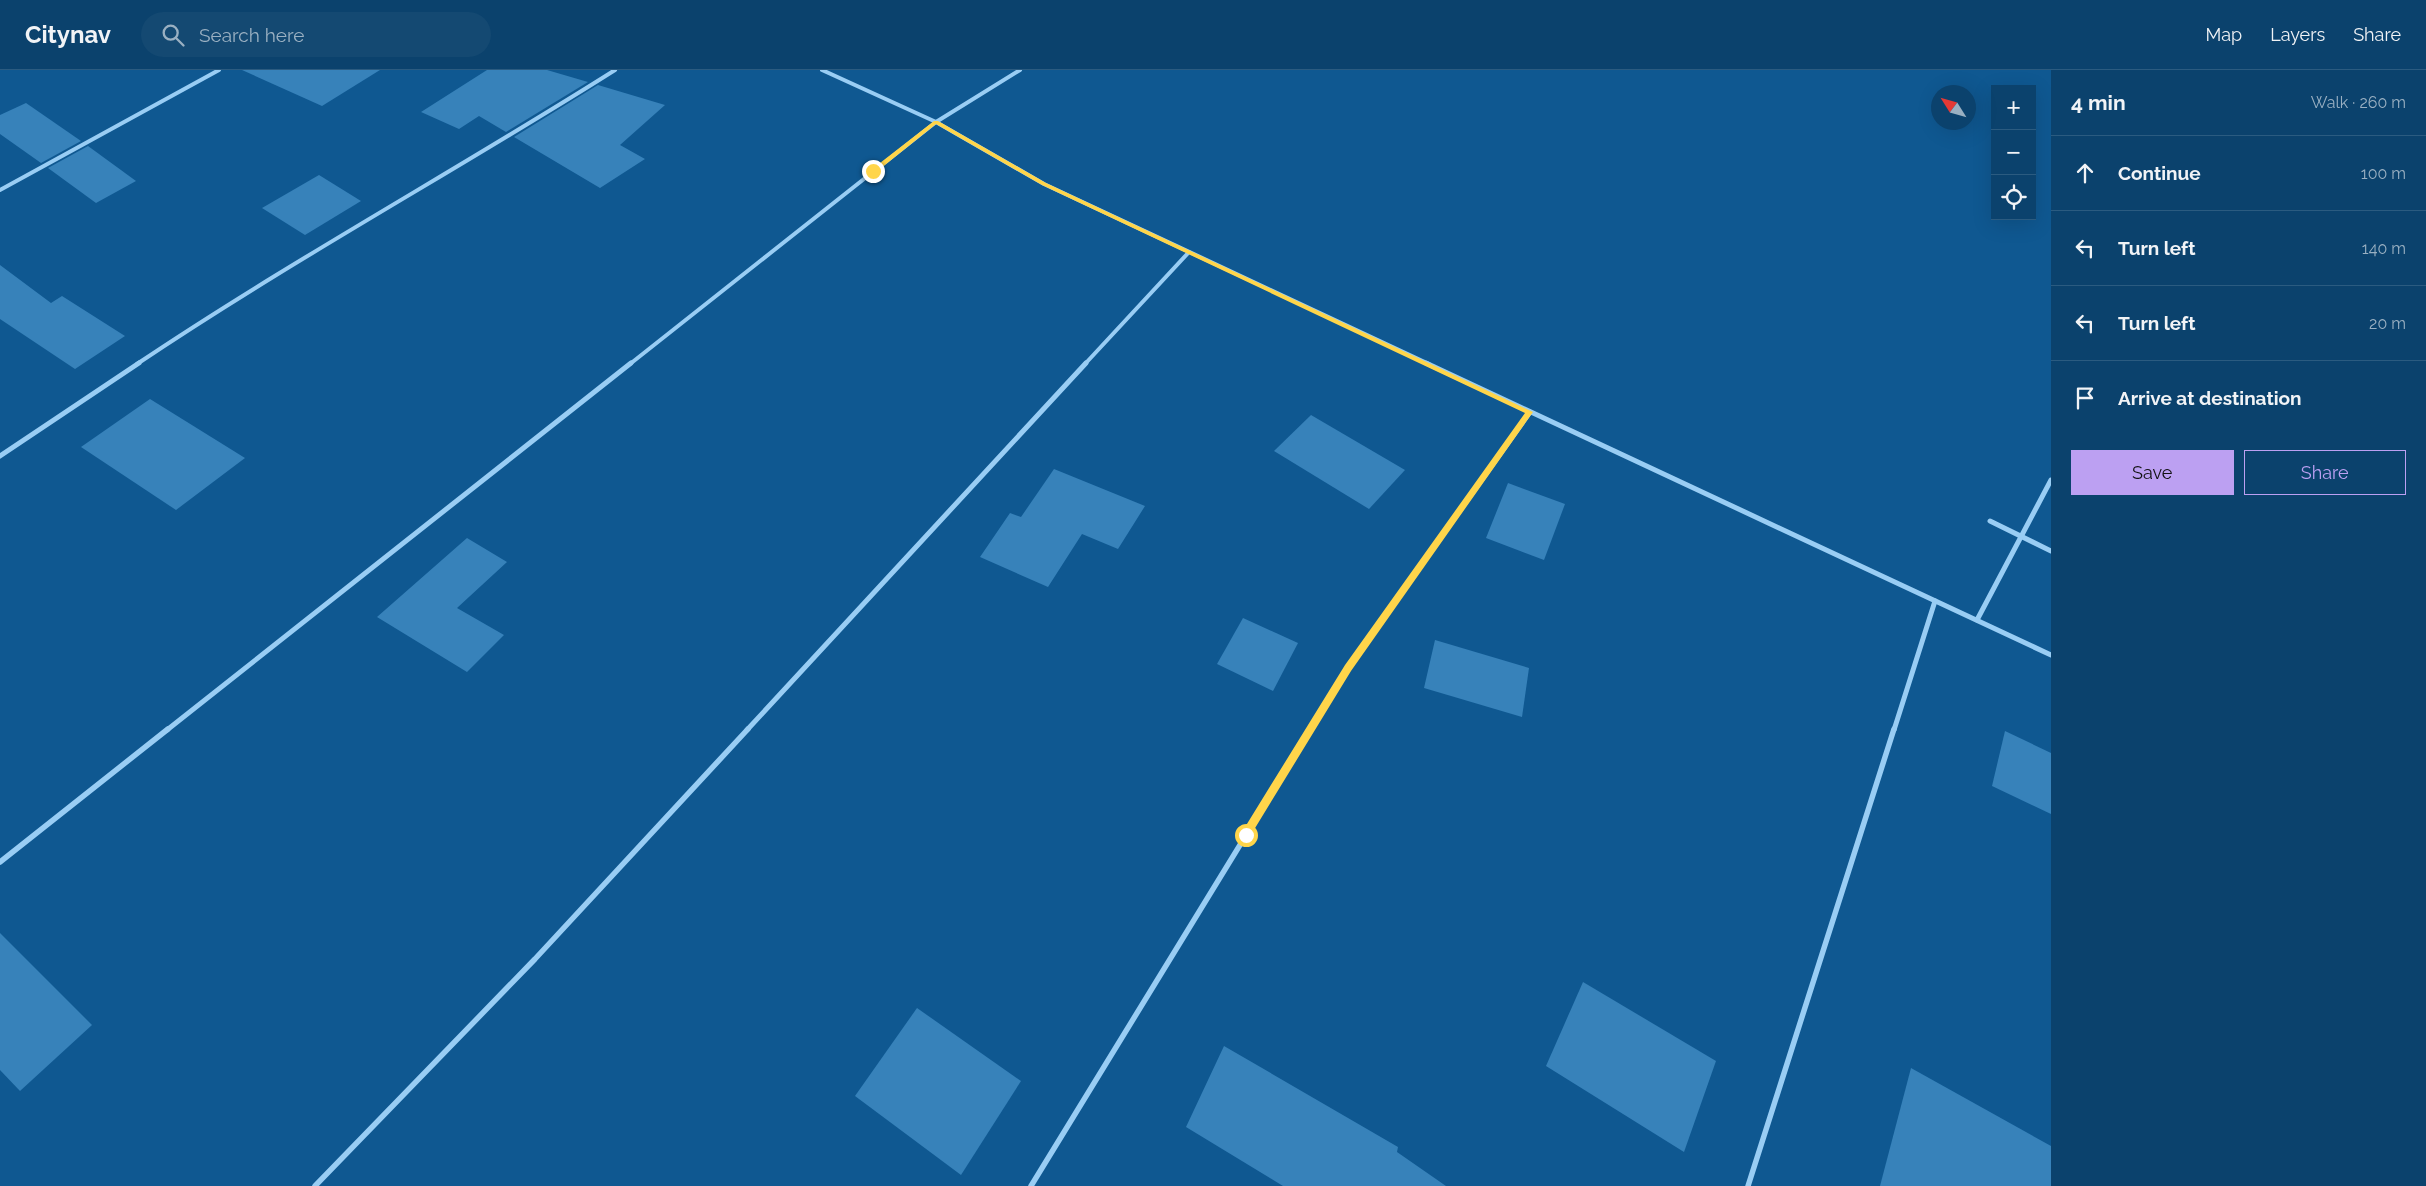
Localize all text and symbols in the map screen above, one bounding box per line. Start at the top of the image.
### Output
search box [141,12,491,57]
text: Citynav [25,20,111,49]
icon: search [159,21,187,49]
text: Search here [199,24,304,46]
text: Map [2206,24,2242,45]
text: Layers [2270,24,2325,45]
text: Share [2353,24,2401,45]
north arrow [1931,85,1976,130]
map controls [1991,85,2036,220]
button: + [1991,85,2036,130]
text: 4 min [2071,90,2126,115]
text: Walk · 260 m [2311,93,2406,112]
button: − [1991,130,2036,175]
icon: ahead [2071,159,2099,187]
route end [862,160,885,183]
text: Continue [2118,162,2201,184]
text: 100 m [2361,164,2406,183]
button: locate [1991,175,2036,220]
icon: left [2071,234,2099,262]
text: Turn left [2118,237,2195,259]
text: 140 m [2362,239,2406,258]
icon: left [2071,309,2099,337]
text: Turn left [2118,312,2195,334]
text: 20 m [2369,314,2406,333]
icon: arrive [2071,384,2099,412]
text: Arrive at destination [2118,387,2302,409]
button: Save [2071,450,2234,495]
button: Share [2244,450,2406,495]
route start [1235,824,1258,847]

